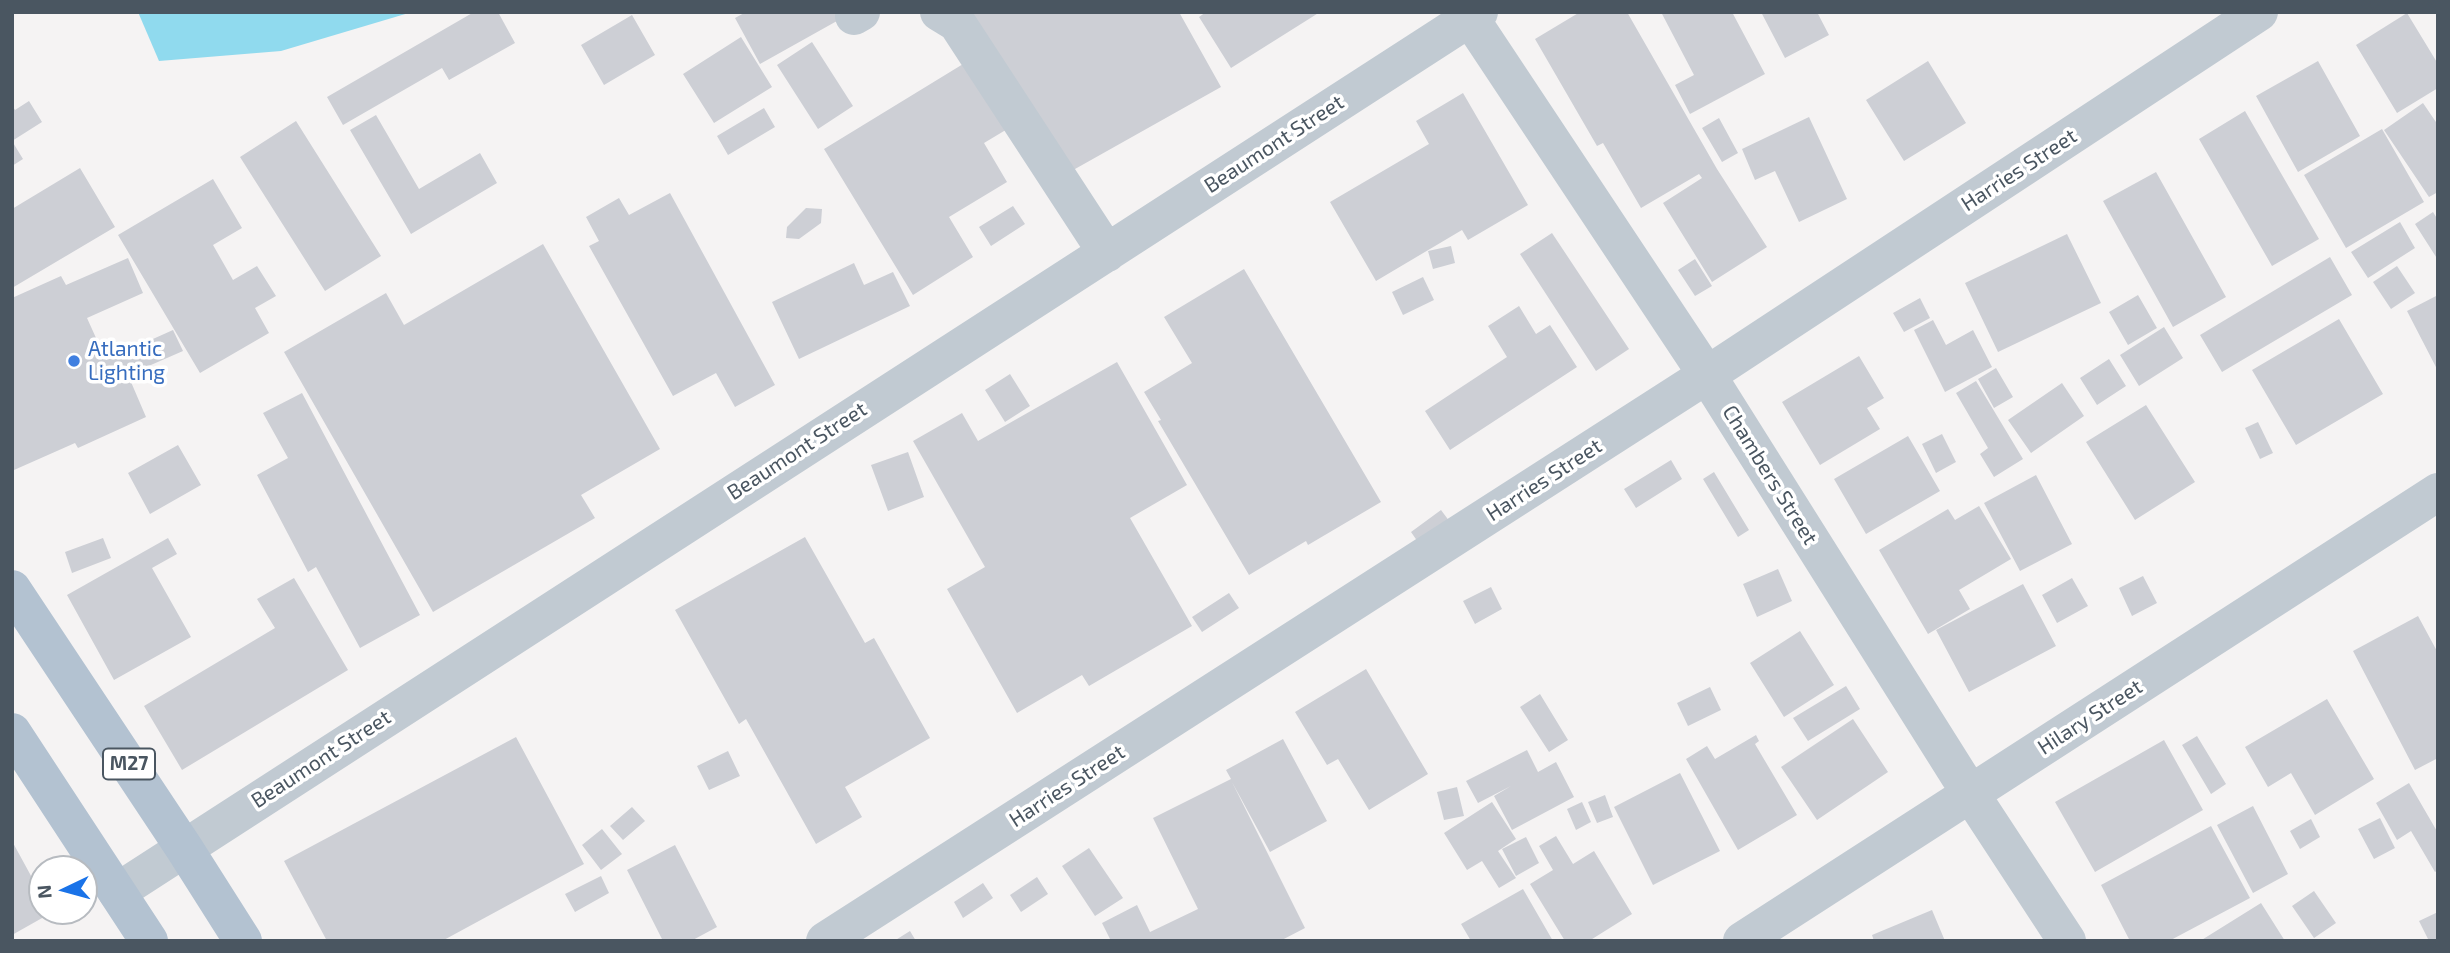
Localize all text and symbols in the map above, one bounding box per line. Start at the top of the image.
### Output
street label: Beaumont Street [1199,89,1349,199]
street label: Harries Street [1957,123,2081,217]
place label: Atlantic Lighting [88,336,165,386]
marker: Atlantic Lighting [66,353,82,369]
street label: Beaumont Street [722,396,872,506]
street label: Chambers Street [1717,401,1823,549]
street label: Harries Street [1482,433,1606,527]
street label: Hilary Street [2033,674,2147,760]
street label: Beaumont Street [246,704,396,814]
street label: Harries Street [1005,739,1129,833]
road number: M27 [103,748,155,779]
north arrow [28,855,98,925]
text: N [32,884,56,900]

